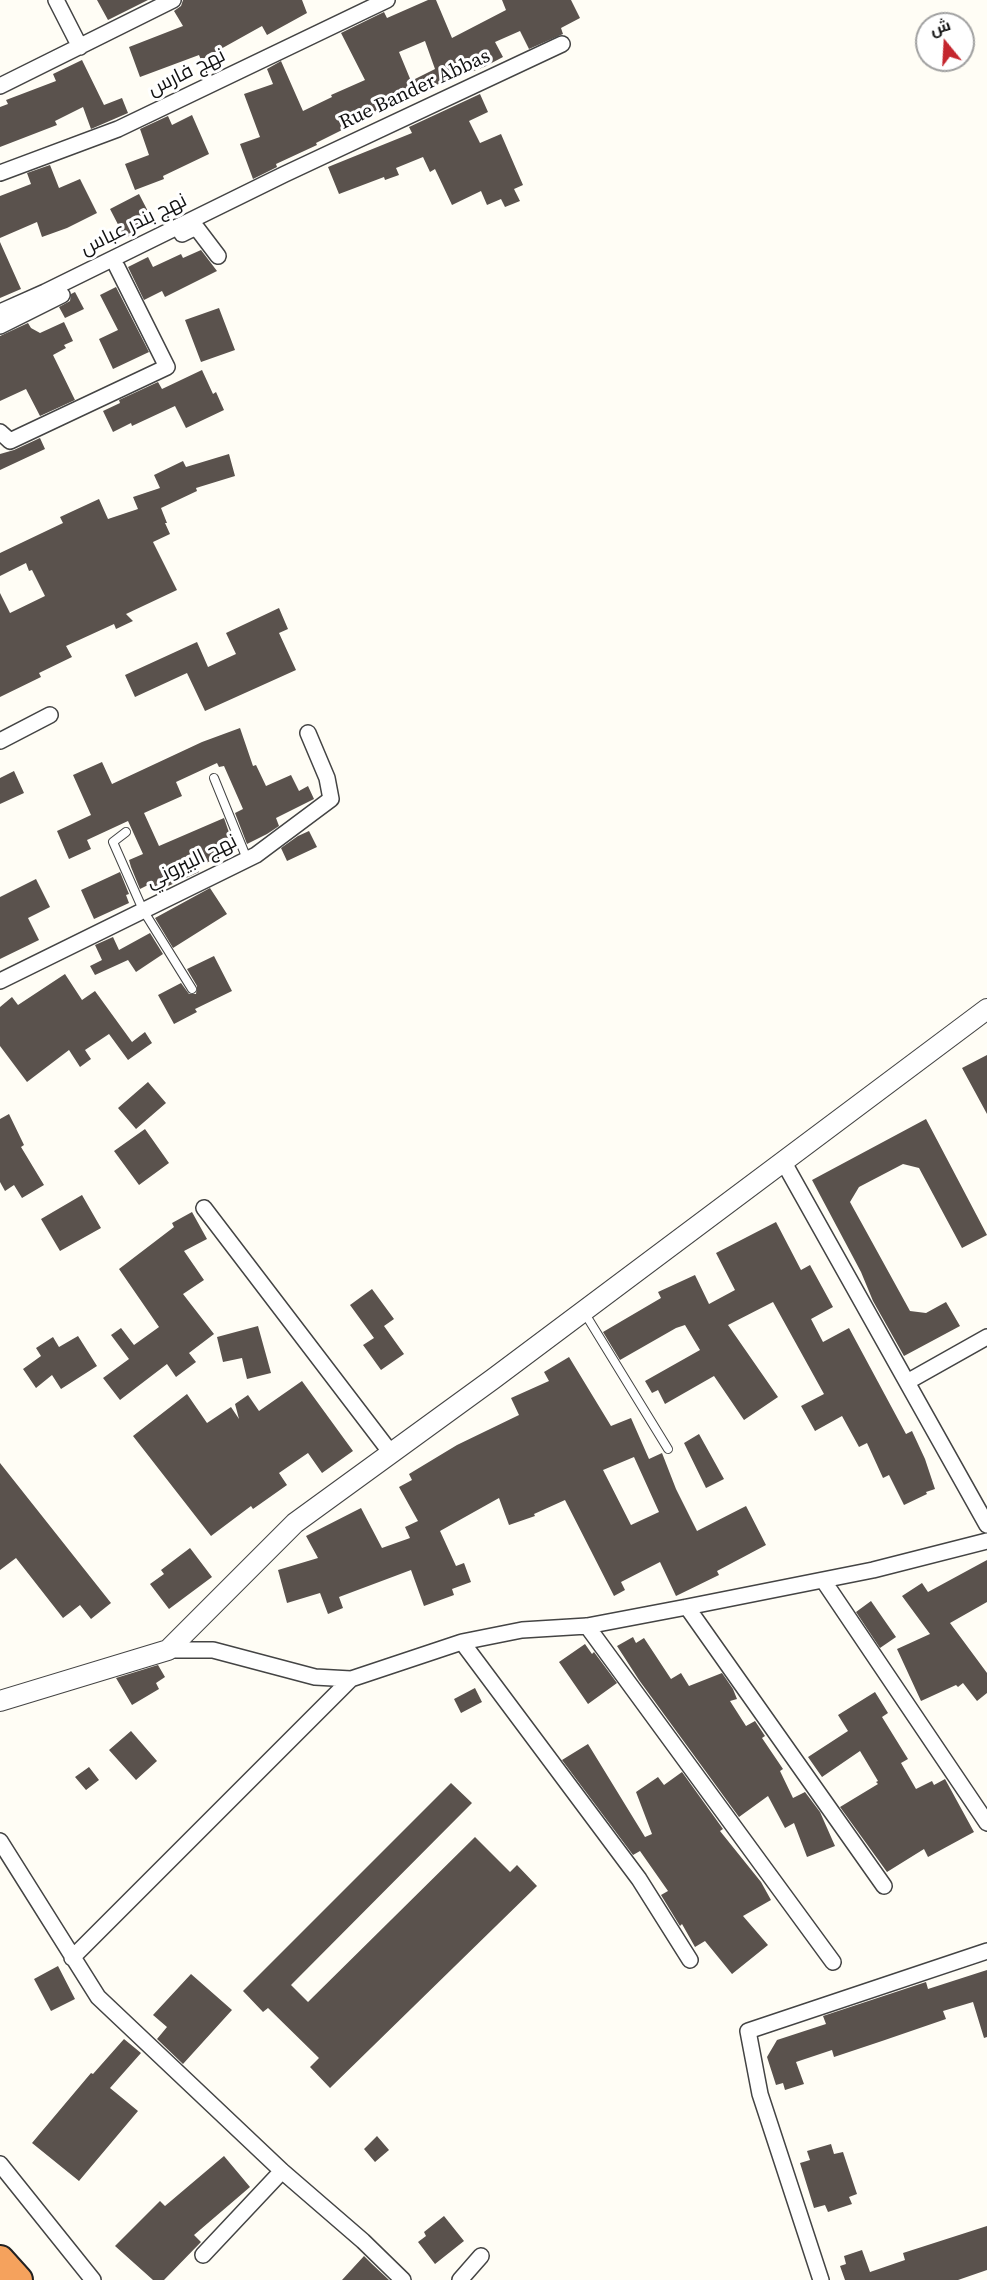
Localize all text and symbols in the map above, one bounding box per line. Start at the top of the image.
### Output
north arrow [915,12,975,72]
text: ش [927,13,953,40]
street label: نهج فارس [144,44,230,102]
street label: Rue Bander Abbas [336,45,494,135]
street label: نهج بندر عباس [77,189,191,261]
street label: نهج البيروني [143,830,241,894]

